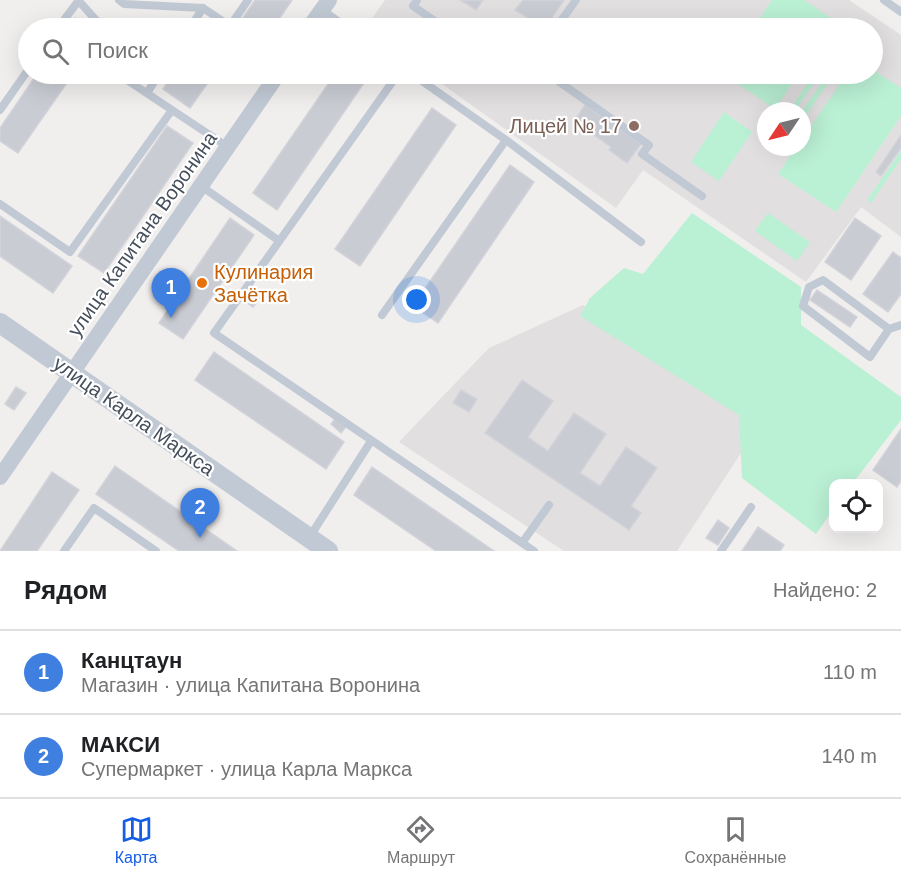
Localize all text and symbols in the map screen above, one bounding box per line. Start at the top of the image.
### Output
search box [18,18,883,84]
icon: search [39,35,72,68]
text: Поиск [87,38,148,63]
north arrow [757,102,811,156]
place label: Лицей № 17 [509,115,622,137]
marker: Лицей № 17 [627,119,641,133]
street label: улица Капитана Воронина [63,127,222,340]
place label: Кулинария Зачётка [214,261,313,306]
pin: 1 [152,268,190,318]
marker: Кулинария Зачётка [195,276,209,290]
your location [402,285,431,314]
street label: улица Карла Маркса [49,352,219,480]
map controls [829,479,883,533]
button: locate [829,479,883,533]
pin: 2 [180,488,220,538]
text: Рядом [24,575,107,605]
text: Найдено: 2 [773,579,877,601]
text: Канцтаун [81,648,182,673]
text: 1 [38,661,49,683]
text: 110 m [823,661,877,683]
text: Магазин · улица Капитана Воронина [81,674,420,696]
text: МАКСИ [81,732,160,757]
text: 2 [38,745,49,767]
text: 140 m [821,745,877,767]
text: Супермаркет · улица Карла Маркса [81,758,412,780]
tab: Карта [115,813,158,867]
tab: Маршрут [387,813,455,867]
tab: Сохранённые [684,813,786,867]

